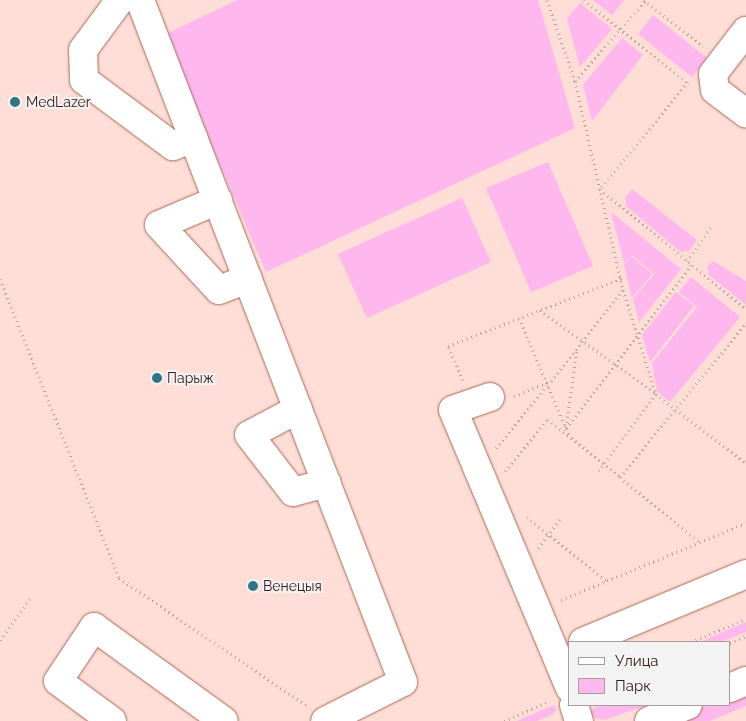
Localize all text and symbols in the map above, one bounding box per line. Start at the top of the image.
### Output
place label: MedLazer [26,94,91,110]
marker: MedLazer [8,95,22,109]
place label: Парыж [167,370,214,386]
marker: Парыж [151,372,163,384]
place label: Венецыя [263,578,322,594]
marker: Венецыя [247,580,259,592]
legend [568,641,731,706]
text: Улица [615,652,659,670]
text: Парк [615,677,651,695]

